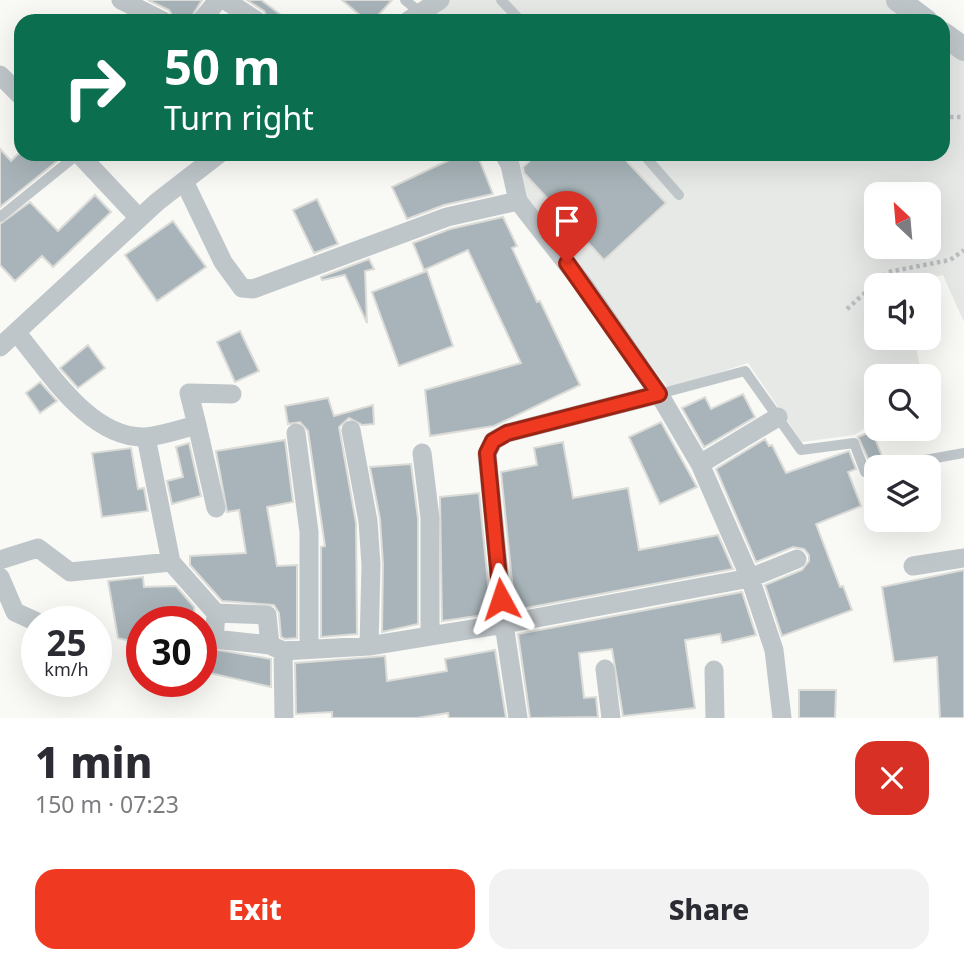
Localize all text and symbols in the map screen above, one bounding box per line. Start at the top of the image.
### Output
text: 50 m [164,33,281,99]
icon: right [49,42,140,133]
text: Turn right [164,96,314,139]
north arrow [864,182,942,259]
map controls [864,182,941,532]
pin [537,191,597,263]
icon: arrive [548,202,586,240]
button: sound [864,273,941,350]
button: search [864,364,941,441]
button: layers [864,455,941,532]
position arrow [464,562,538,636]
speed limit sign: 30 [126,606,217,697]
text: 25 [46,619,87,666]
text: km/h [44,657,89,681]
text: 1 min [35,733,152,790]
button: close [855,741,929,815]
text: 150 m · 07:23 [35,788,179,820]
button: Exit [35,869,475,949]
button: Share [489,869,929,949]

